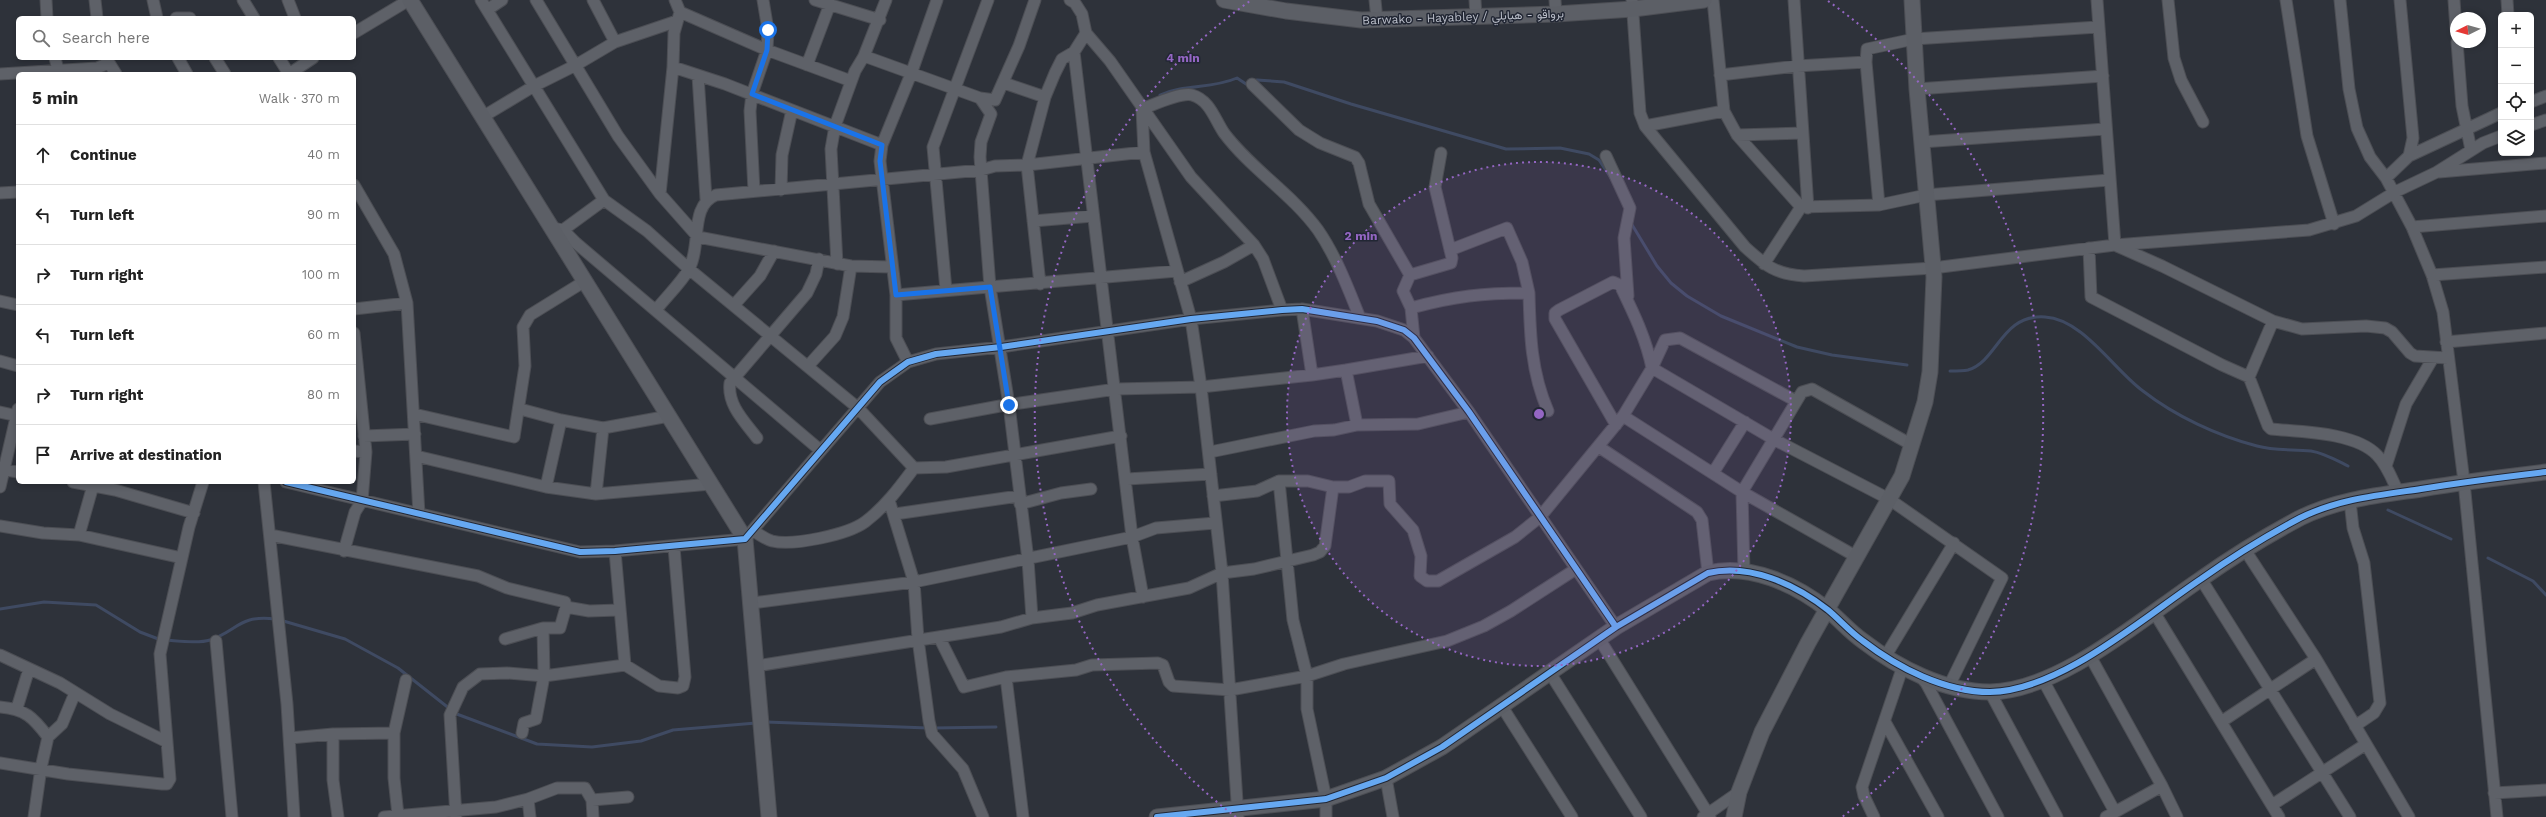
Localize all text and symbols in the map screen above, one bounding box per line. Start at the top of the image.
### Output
street label: Barwako - Hayabley / برواقو - هيابلي [1362,6,1564,31]
north arrow [2450,12,2486,48]
map controls [2498,12,2534,156]
button: + [2498,12,2534,48]
search box [16,16,356,60]
route start [759,21,777,39]
icon: search [30,27,52,49]
text: Search here [62,29,150,47]
button: − [2498,48,2534,84]
text: 4 min [1166,51,1200,65]
button: locate [2498,84,2534,120]
text: 5 min [32,88,78,108]
text: Walk · 370 m [259,91,340,106]
button: layers [2498,120,2534,156]
icon: ahead [32,144,54,166]
text: Continue [70,146,137,164]
text: 40 m [307,147,340,162]
icon: left [32,204,54,226]
text: Turn left [70,206,134,224]
text: 90 m [307,207,340,222]
text: 2 min [1345,229,1377,243]
icon: right [32,264,54,286]
text: Turn right [70,266,143,284]
text: 100 m [302,267,340,282]
icon: left [32,324,54,346]
text: Turn left [70,326,134,344]
text: 60 m [307,327,340,342]
icon: right [32,384,54,406]
text: Turn right [70,386,143,404]
text: 80 m [307,387,340,402]
route end [1000,396,1018,414]
centre of rings [1532,407,1546,421]
icon: arrive [32,444,54,466]
text: Arrive at destination [70,446,222,464]

